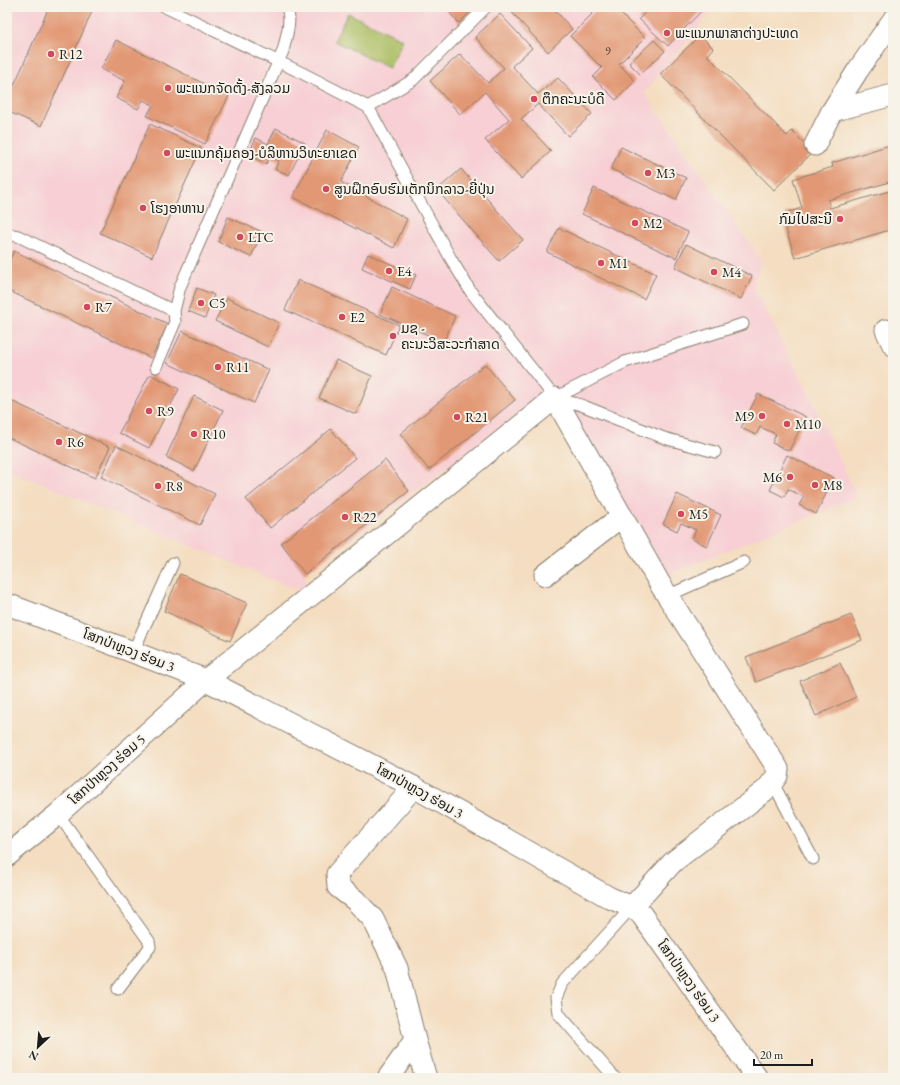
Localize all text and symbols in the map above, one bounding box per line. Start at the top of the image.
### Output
place label: ພະແນກພາສາຕ່າງປະເທດ [675,24,799,42]
marker: ພະແນກພາສາຕ່າງປະເທດ [662,28,672,38]
house number: 9 [605,43,611,59]
place label: R12 [59,45,83,63]
marker: R12 [46,49,56,59]
place label: ພະແນກຈັດຕັ້ງ-ສັງລວມ [176,78,290,97]
marker: ພະແນກຈັດຕັ້ງ-ສັງລວມ [163,83,173,93]
place label: ຕຶກຄະນະບໍດີ [542,90,605,108]
marker: ຕຶກຄະນະບໍດີ [529,94,539,104]
place label: ພະແນກຄຸ້ມຄອງ-ບໍລິຫານວິທະຍາເຂດ [175,144,357,162]
marker: ພະແນກຄຸ້ມຄອງ-ບໍລິຫານວິທະຍາເຂດ [162,148,172,158]
place label: M3 [656,164,676,182]
marker: M3 [643,168,653,178]
place label: ສູນຝຶກອົບຮົມເຕັກນິກລາວ-ຍີ່ປຸ່ນ [334,178,495,198]
marker: ສູນຝຶກອົບຮົມເຕັກນິກລາວ-ຍີ່ປຸ່ນ [321,184,331,194]
place label: ໂຮງອາຫານ [150,199,205,217]
marker: ໂຮງອາຫານ [138,203,148,213]
place label: ກົມໄປສະນີ [779,210,832,228]
place label: M2 [643,214,663,232]
marker: ກົມໄປສະນີ [835,214,845,224]
marker: M2 [630,218,640,228]
place label: LTC [248,228,274,246]
marker: LTC [235,232,245,242]
place label: M1 [609,254,628,272]
marker: M1 [596,258,606,268]
place label: E4 [397,262,412,280]
place label: M4 [722,263,742,281]
marker: E4 [384,266,394,276]
marker: M4 [709,267,719,277]
place label: C5 [209,294,226,312]
place label: R7 [95,298,112,316]
marker: C5 [196,298,206,308]
marker: R7 [82,302,92,312]
place label: E2 [350,308,365,326]
marker: E2 [337,312,347,322]
place label: ມຊ - ຄະນະວິສະວະກຳສາດ [401,319,500,353]
marker: ມຊ - ຄະນະວິສະວະກຳສາດ [388,331,398,341]
place label: R11 [226,358,249,376]
marker: R11 [213,362,223,372]
place label: R9 [157,402,174,420]
marker: R9 [144,406,154,416]
place label: M9 [735,407,754,425]
place label: R21 [465,408,488,426]
marker: M9 [757,411,767,421]
marker: R21 [452,412,462,422]
place label: M10 [795,415,821,433]
marker: M10 [782,419,792,429]
place label: R10 [202,425,226,443]
marker: R10 [189,429,199,439]
place label: R6 [67,433,84,451]
marker: R6 [54,437,64,447]
place label: M6 [763,468,782,486]
marker: M6 [785,472,795,482]
place label: M8 [823,476,843,494]
place label: R8 [166,477,183,495]
marker: M8 [810,480,820,490]
marker: R8 [153,481,163,491]
place label: M5 [689,505,708,523]
place label: R22 [353,508,377,526]
marker: M5 [676,509,686,519]
marker: R22 [340,512,350,522]
street label: ໂສກປ່າຫຼວງ ຮ່ອມ 3 [80,624,177,676]
street label: ໂສກປ່າຫຼວງ ຮ່ອມ 5 [64,730,149,809]
street label: ໂສກປ່າຫຼວງ ຮ່ອມ 3 [373,759,467,822]
street label: ໂສກປ່າຫຼວງ ຮ່ອມ 3 [653,936,724,1026]
north arrow [18,1027,58,1067]
scale bar [754,1041,812,1067]
text: 20 m [760,1047,784,1063]
text: N [26,1048,41,1064]

